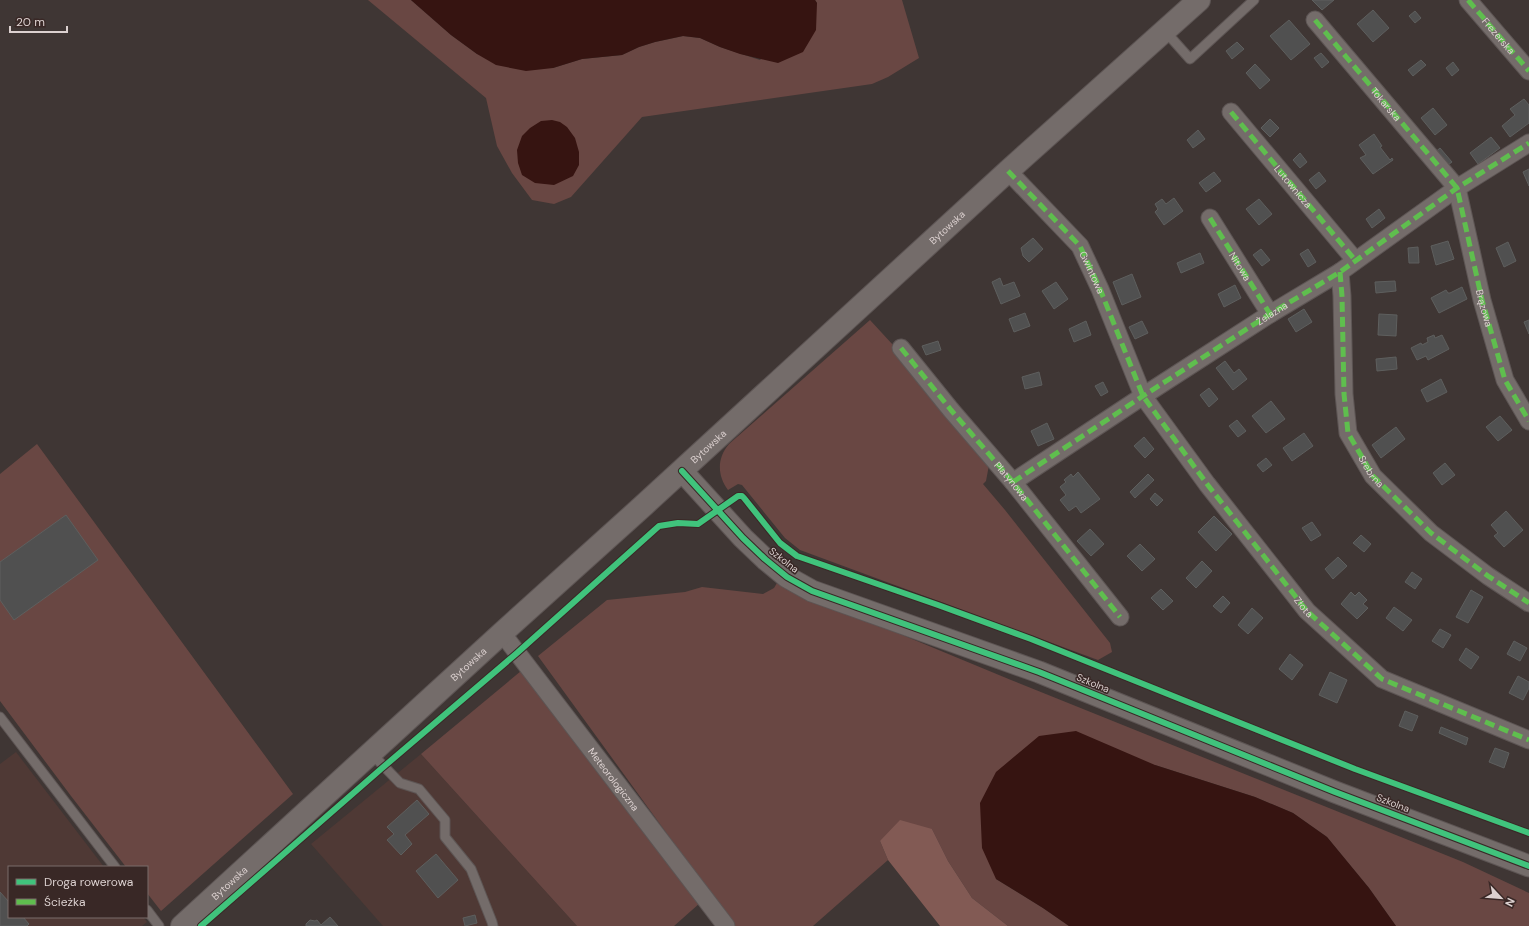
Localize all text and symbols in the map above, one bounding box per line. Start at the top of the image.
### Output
scale bar [10,8,67,34]
text: 20 m [16,14,45,30]
street label: Frezerska [1479,15,1518,57]
street label: Tokarska [1368,84,1404,124]
street label: Lutownicza [1272,162,1315,211]
street label: Bytowska [926,207,967,247]
street label: Gwintowa [1077,249,1108,296]
street label: Nitowa [1226,249,1254,283]
street label: Brązowa [1473,288,1496,328]
street label: Żelazna [1254,299,1290,328]
street label: Bytowska [687,426,729,466]
street label: Srebrna [1356,453,1387,490]
street label: Platynowa [992,459,1032,503]
street label: Szkolna [766,544,802,576]
street label: Złota [1292,594,1316,620]
street label: Bytowska [447,644,489,684]
street label: Szkolna [1075,671,1111,695]
street label: Meteorologiczna [585,745,642,813]
street label: Szkolna [1375,791,1411,815]
street label: Bytowska [208,863,250,903]
legend [8,866,148,918]
text: Droga rowerowa [44,874,133,890]
north arrow [1481,878,1521,918]
text: Ścieżka [44,894,86,910]
text: N [1502,896,1518,909]

